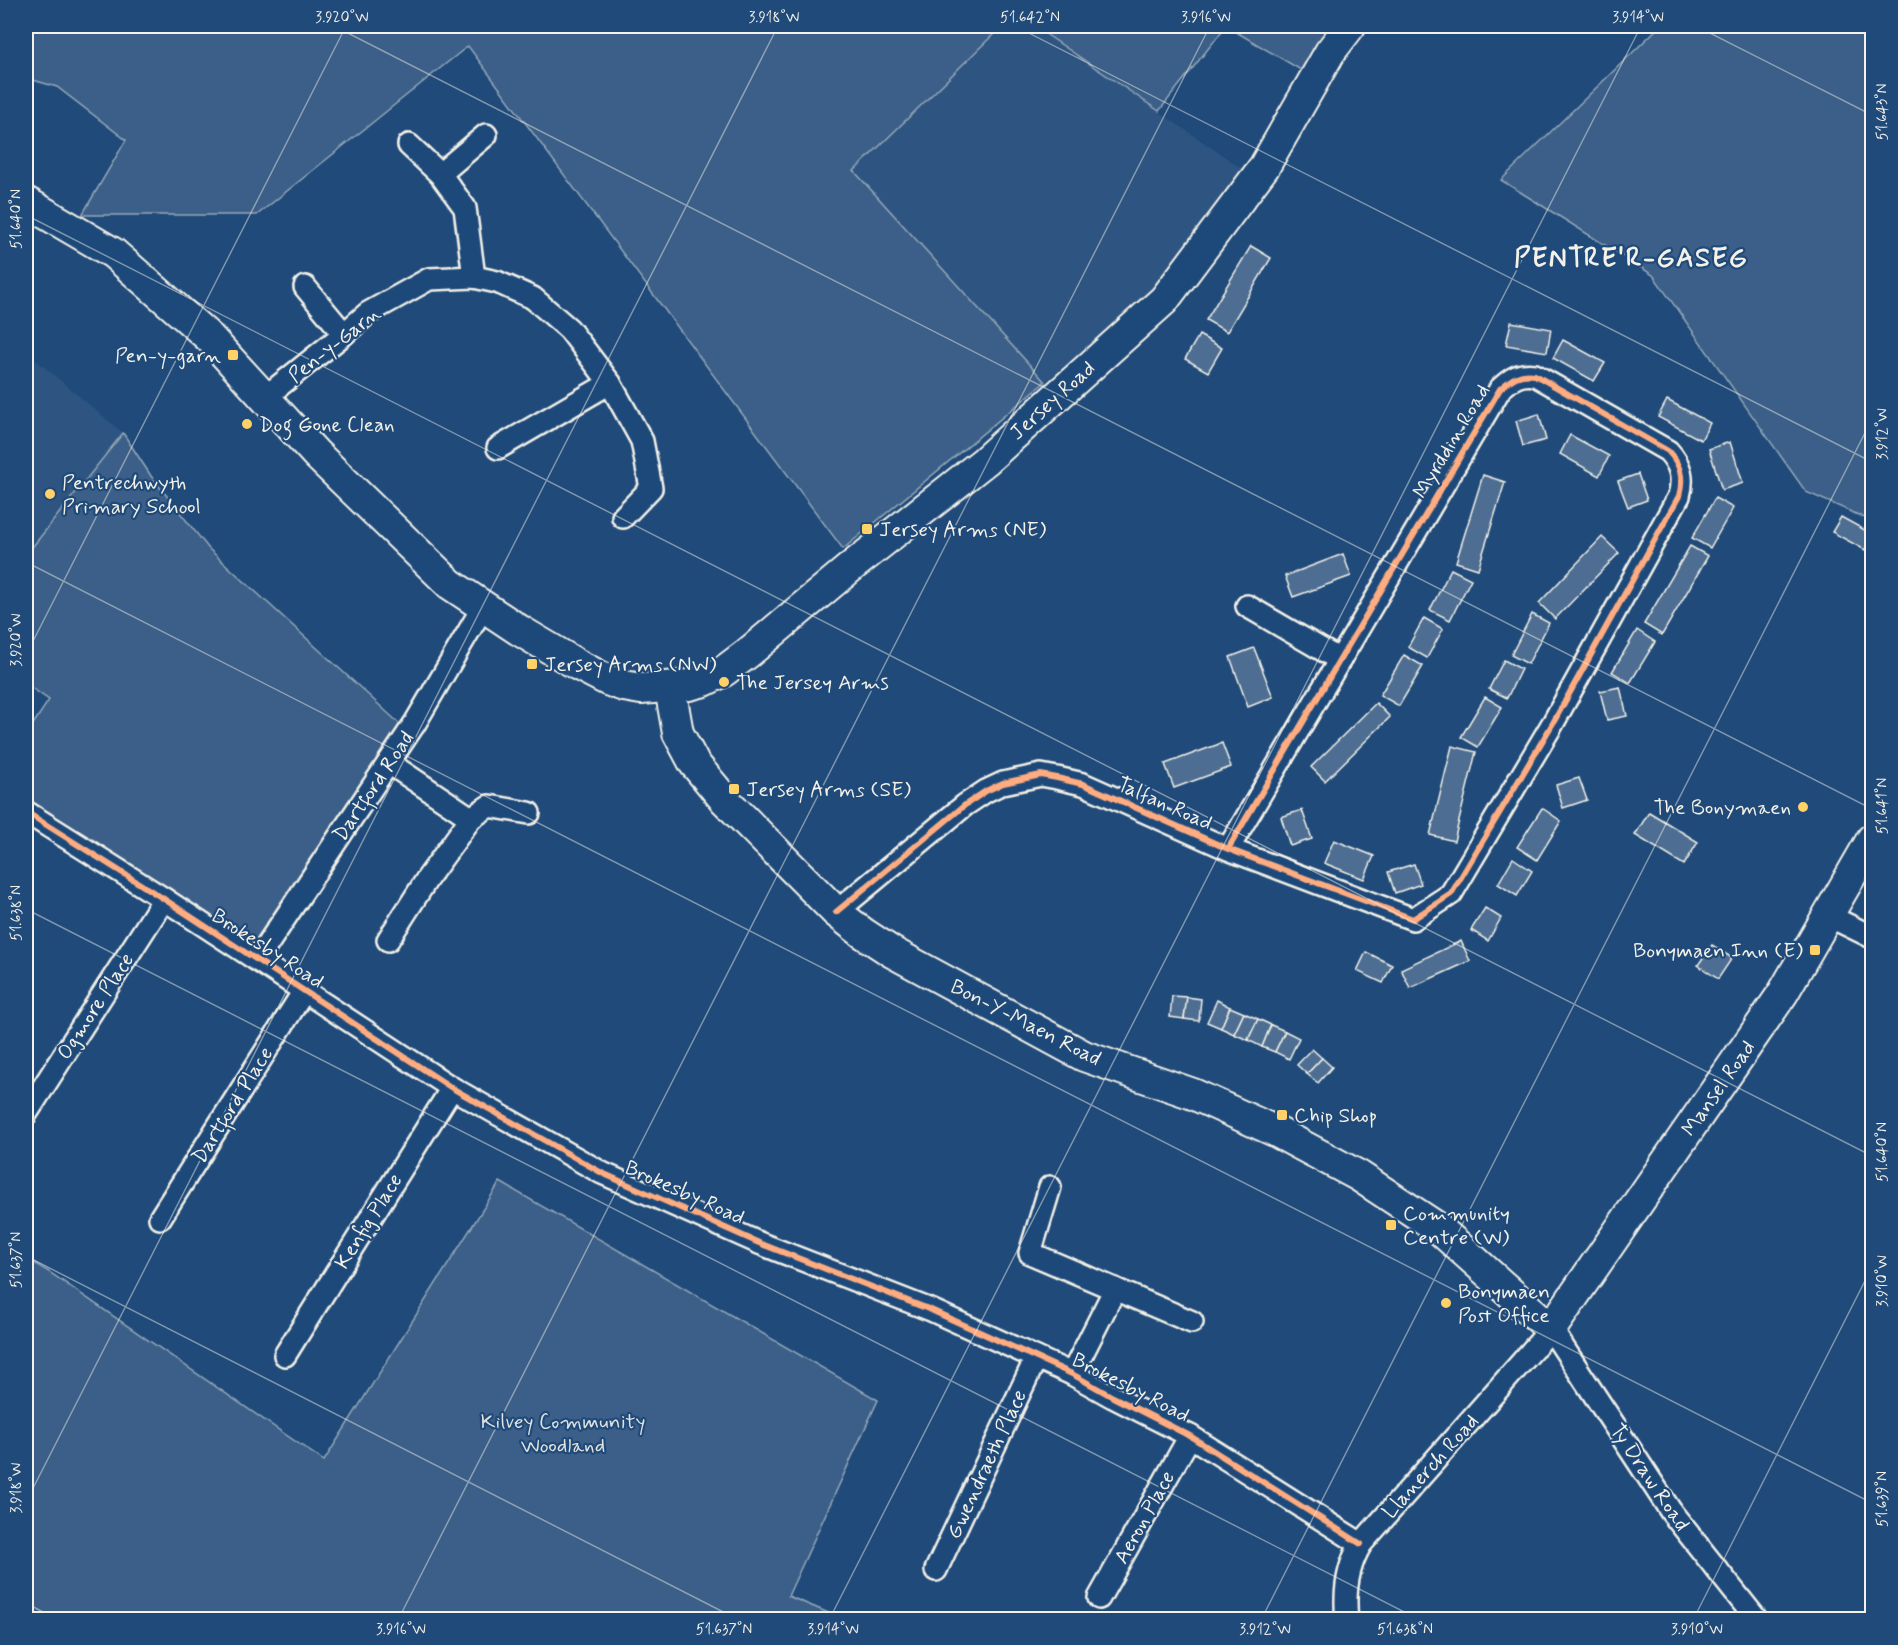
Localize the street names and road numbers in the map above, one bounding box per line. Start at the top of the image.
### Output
street label: Pen-y-Garn [283,300,387,390]
street label: Jersey Road [1004,355,1101,447]
street label: Myrddin Road [1407,379,1497,504]
street label: Dartford Road [327,726,423,848]
street label: Talfan Road [1112,770,1217,837]
street label: Brokesby Road [206,902,329,996]
street label: Ogmore Place [51,948,141,1065]
street label: Bon-Y-Maen Road [945,973,1106,1073]
street label: Mansel Road [1675,1035,1762,1142]
street label: Dartford Place [186,1042,282,1170]
street label: Brokesby Road [620,1154,749,1232]
street label: Kenfig Place [328,1168,409,1275]
street label: Brokesby Road [1067,1346,1194,1430]
street label: Gwendraeth Place [940,1385,1034,1544]
street label: Llanerch Road [1376,1408,1485,1525]
street label: Ty Draw Road [1603,1418,1695,1537]
street label: Aeron Place [1108,1466,1182,1569]

